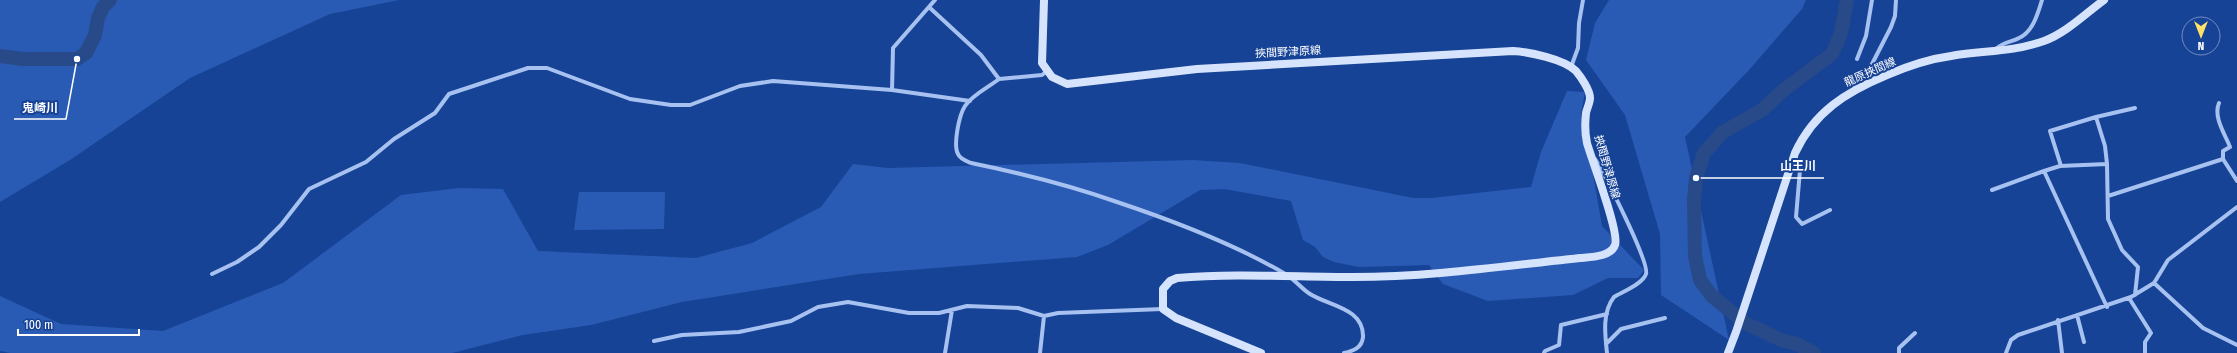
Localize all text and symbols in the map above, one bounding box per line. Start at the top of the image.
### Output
north arrow [2181,16,2221,56]
text: N [2198,39,2204,52]
street label: 挾間野津原線 [1255,44,1321,60]
street label: 龍原挾間線 [1842,55,1898,89]
callout: 鬼崎川 [14,95,66,119]
text: 鬼崎川 [22,101,58,115]
street label: 挾間野津原線 [1592,133,1622,201]
callout: 山王川 [1772,154,1824,178]
text: 山王川 [1780,159,1816,173]
scale bar [18,311,139,337]
text: 100 m [24,318,53,332]

